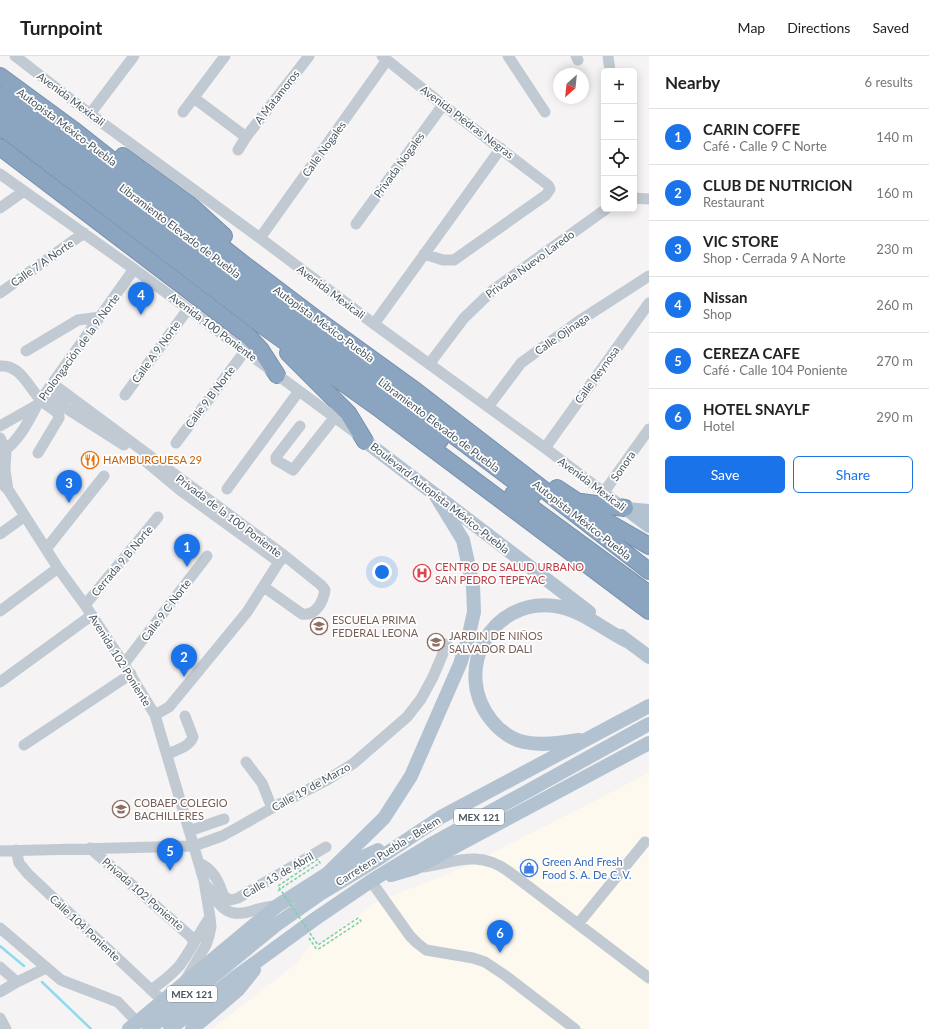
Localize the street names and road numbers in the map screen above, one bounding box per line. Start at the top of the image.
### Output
street label: A Matamoros [252,67,302,126]
street label: Avenida Mexicali [35,69,108,129]
street label: Avenida Piedras Negras [418,82,517,161]
street label: Autopista México-Puebla [15,85,120,168]
street label: Calle Nogales [299,118,348,179]
street label: Privada Nogales [371,129,427,200]
street label: Libramiento Elevado de Puebla [117,181,244,281]
street label: Privada Nuevo Laredo [483,227,577,300]
street label: Calle 7 A Norte [8,236,76,289]
street label: Avenida Mexicali [295,262,368,322]
street label: Autopista México-Puebla [271,283,377,365]
street label: Avenida 100 Poniente [167,289,260,364]
street label: Prolongación de la 9 Norte [35,291,122,403]
street label: Calle Ojinaga [532,310,591,357]
street label: Calle A 9 Norte [129,318,183,385]
street label: Calle Reynosa [572,344,622,406]
street label: Calle 9 B Norte [182,363,237,430]
street label: Libramiento Elevado de Puebla [376,375,503,475]
street label: Boulevard Autopista México-Puebla [368,439,512,556]
street label: Sonora [608,448,638,483]
street label: Avenida Mexicali [556,454,629,514]
street label: Privada de la 100 Poniente [173,472,285,560]
street label: Autopista México-Puebla [530,477,634,562]
street label: Cerrada 9 B Norte [88,523,155,599]
street label: Calle 9 C Norte [138,576,193,643]
street label: Avenida 102 Poniente [87,611,154,708]
street label: Calle 19 de Marzo [269,760,352,813]
road number: MEX 121 [454,809,504,825]
street label: Carretera Puebla - Belem [333,813,442,888]
street label: Calle 13 de Abril [240,849,315,900]
street label: Privada 102 Poniente [100,855,187,933]
street label: Calle 104 Poniente [47,892,123,964]
road number: MEX 121 [167,986,217,1002]

